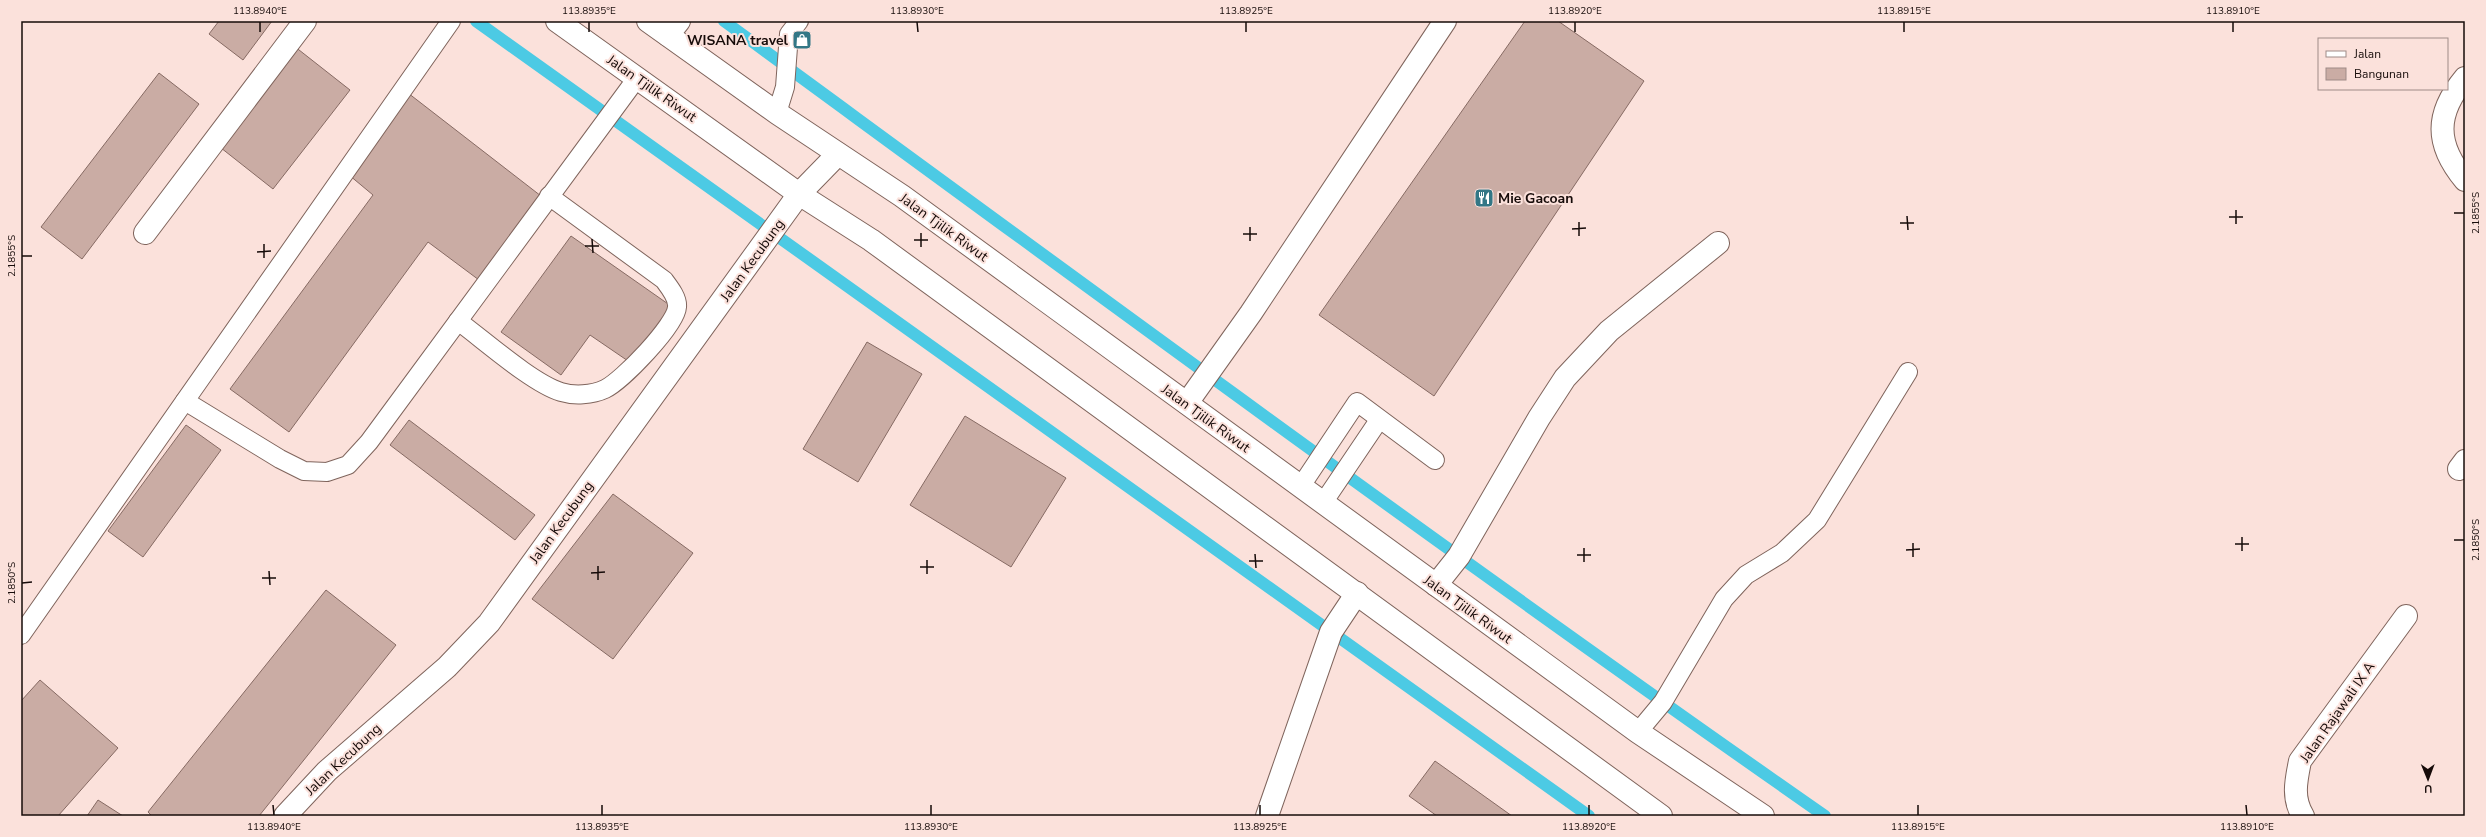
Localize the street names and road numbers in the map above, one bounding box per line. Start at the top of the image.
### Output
street label: Jalan Tjilik Riwut [602,50,700,126]
street label: Jalan Tjilik Riwut [895,188,992,266]
street label: Jalan Kecubung [715,215,789,306]
street label: Jalan Tjilik Riwut [1157,379,1254,457]
street label: Jalan Kecubung [524,477,598,568]
street label: Jalan Tjilik Riwut [1419,570,1516,648]
street label: Jalan Rajawali IX A [2295,658,2379,767]
street label: Jalan Kecubung [300,719,386,800]

